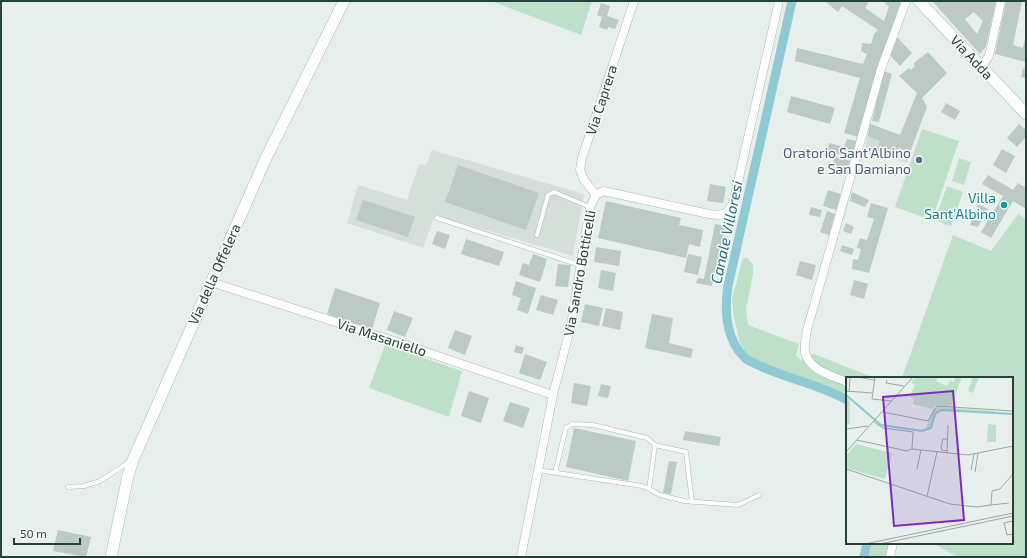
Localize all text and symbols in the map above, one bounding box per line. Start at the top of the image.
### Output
street label: Via Adda [947,31,997,83]
street label: Via Caprera [582,63,620,137]
place label: Oratorio Sant'Albino e San Damiano [783,144,911,177]
marker: Oratorio Sant'Albino e San Damiano [914,155,924,165]
water label: Canale Villoresi [706,179,746,285]
place label: Villa Sant'Albino [924,189,996,222]
marker: Villa Sant'Albino [999,200,1009,210]
street label: Via Sandro Botticelli [560,209,598,337]
street label: Via della Offelera [184,221,244,327]
street label: Via Masaniello [335,315,429,359]
inset map [846,377,1013,544]
scale bar [14,520,80,546]
text: 50 m [20,526,47,540]

